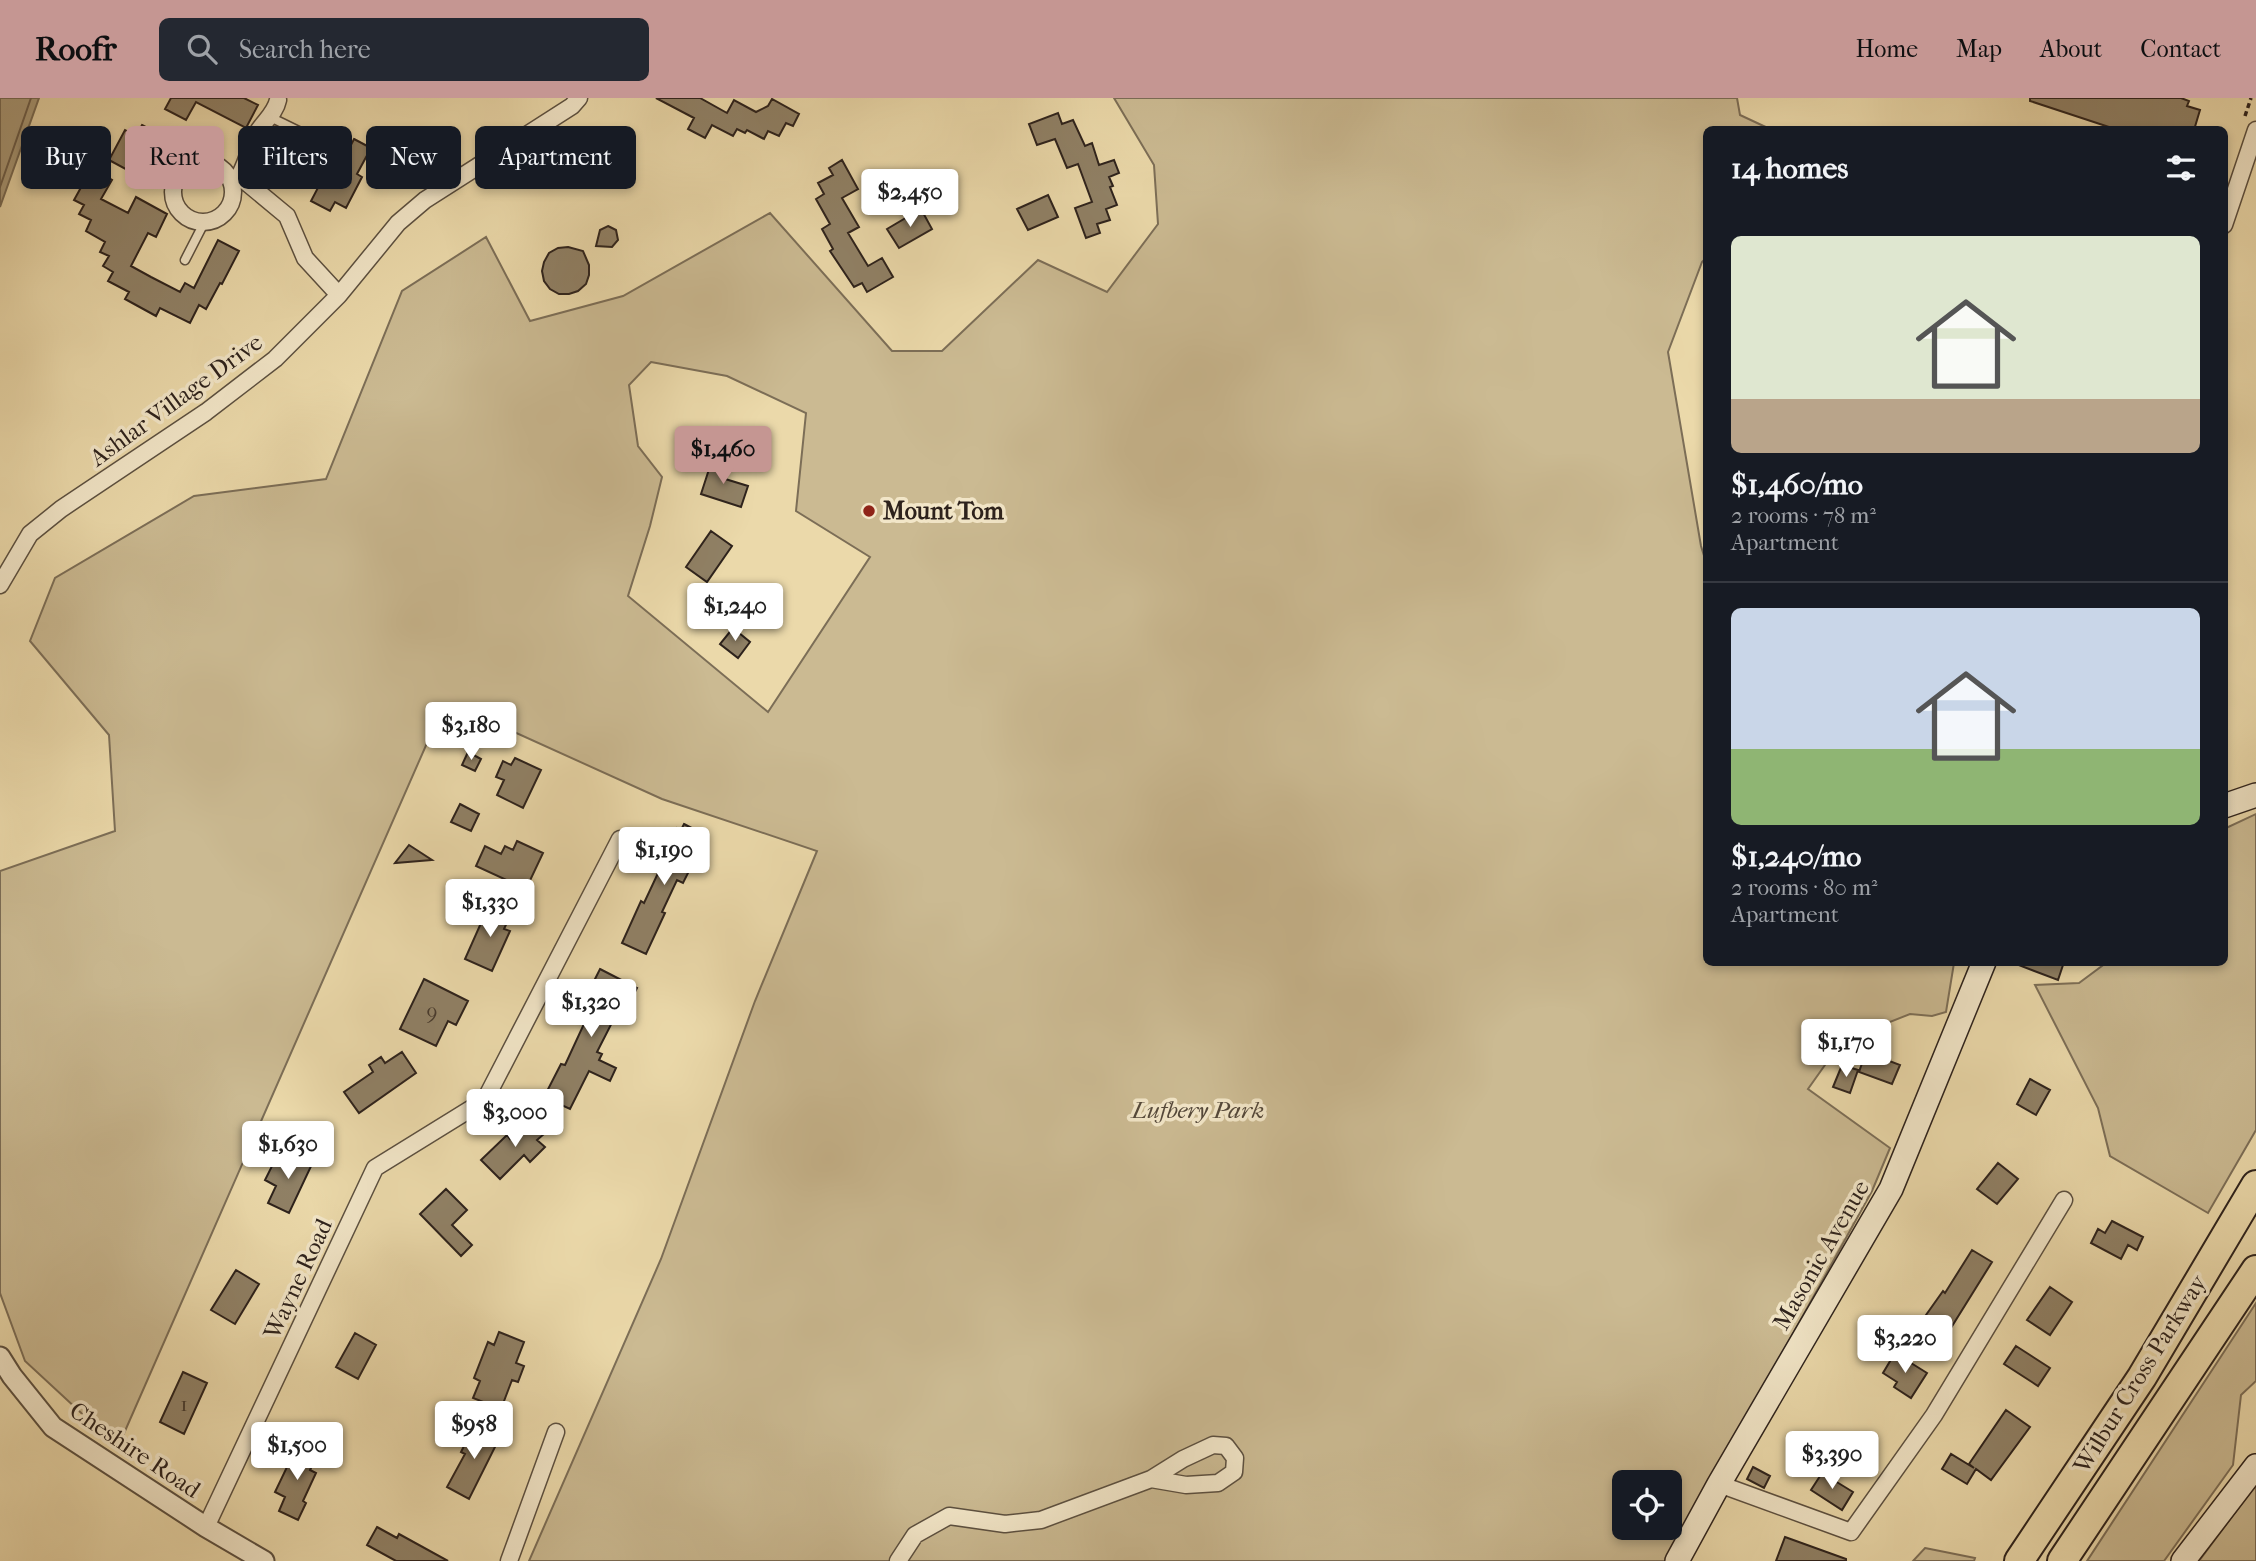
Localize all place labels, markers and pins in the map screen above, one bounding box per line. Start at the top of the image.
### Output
pin: $2,450 [853,170,967,229]
pin: $1,460 [666,426,780,486]
place label: Mount Tom [883,497,1005,525]
marker: Mount Tom [861,503,877,519]
pin: $1,240 [678,584,792,643]
pin: $3,180 [414,702,528,762]
pin: $1,190 [607,828,721,887]
pin: $1,330 [433,880,547,939]
pin: $1,320 [534,979,648,1039]
pin: $1,170 [1789,1020,1903,1079]
pin: $3,000 [458,1090,572,1149]
pin: $1,630 [231,1122,345,1181]
pin: $3,220 [1848,1316,1962,1375]
pin: $958 [433,1402,515,1461]
pin: $1,500 [240,1422,354,1482]
pin: $3,390 [1775,1432,1889,1491]

